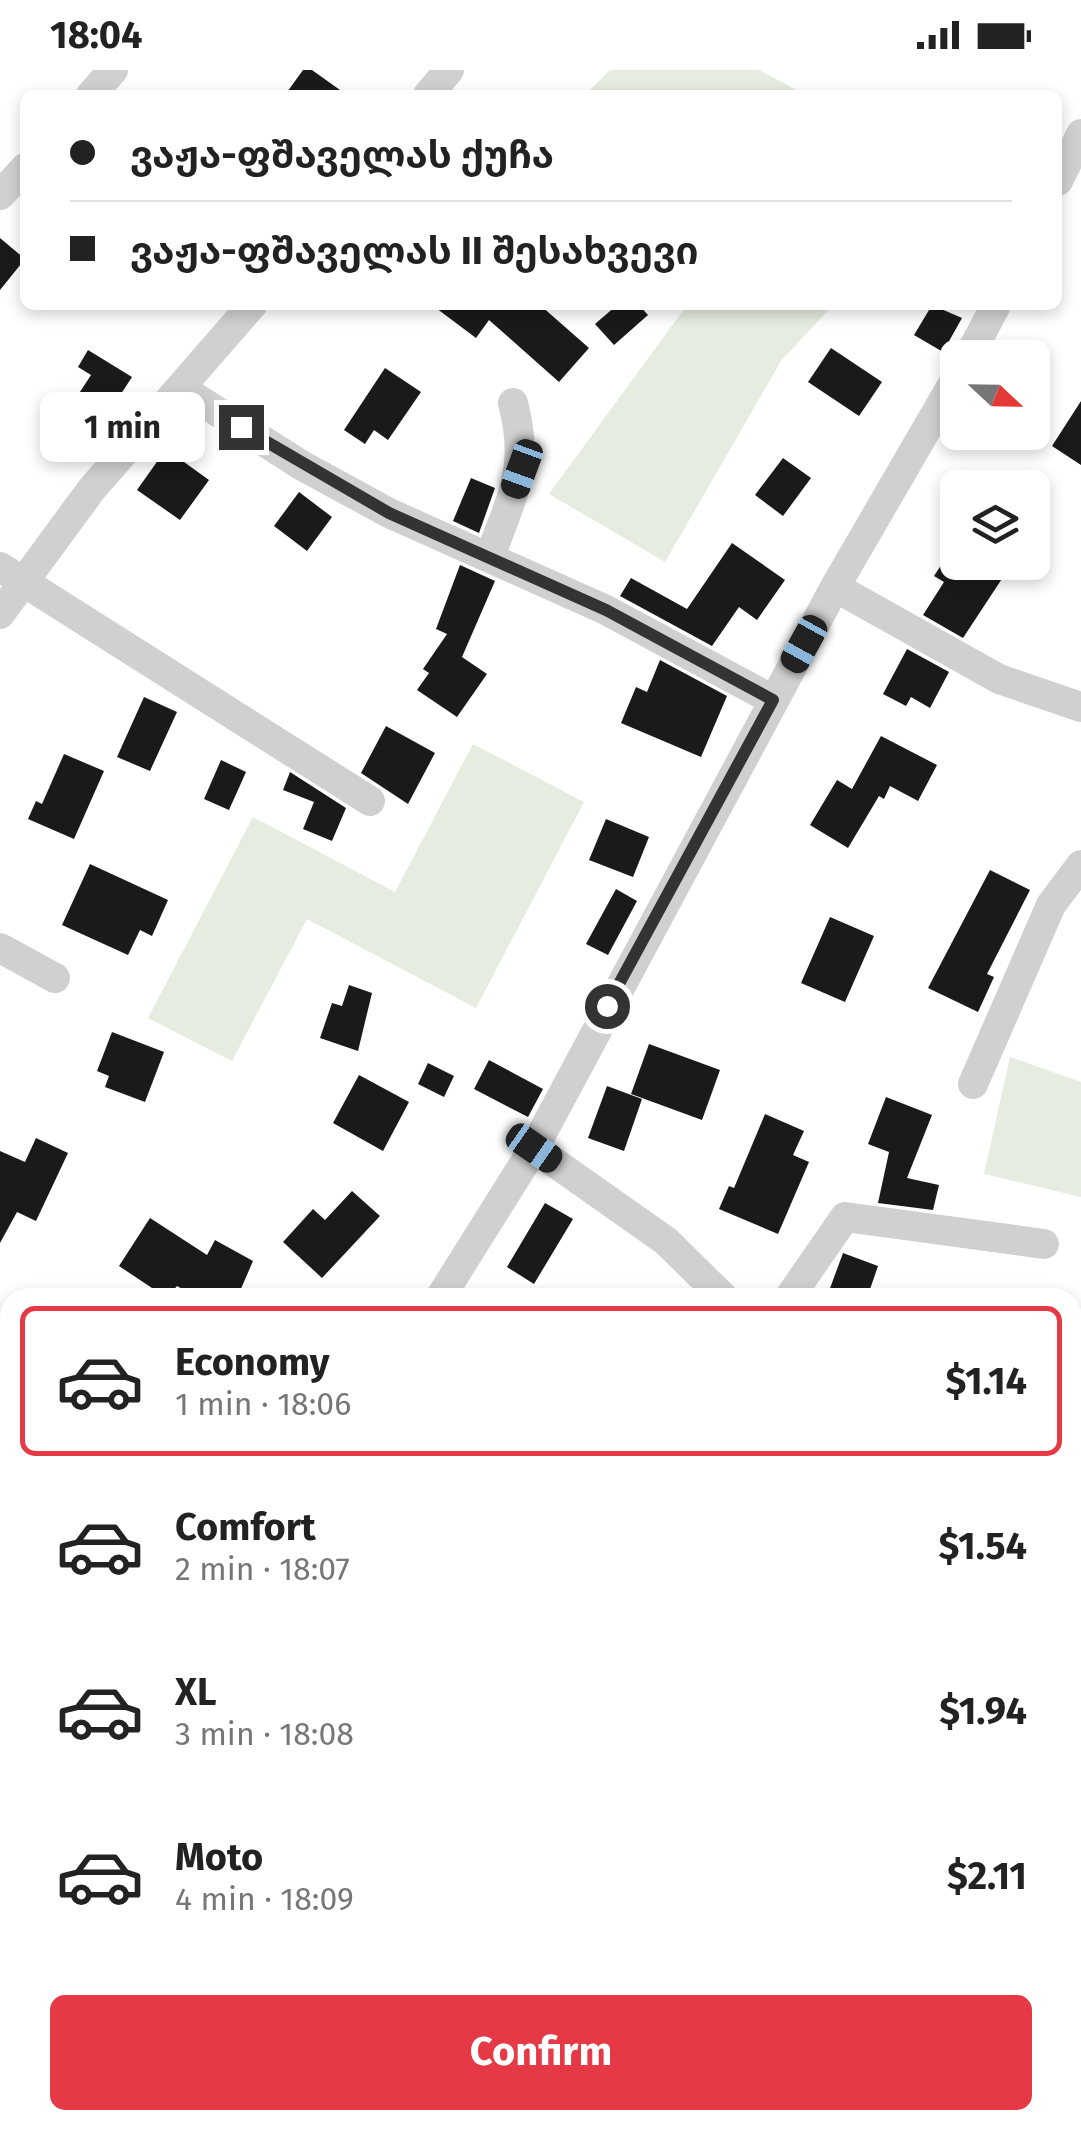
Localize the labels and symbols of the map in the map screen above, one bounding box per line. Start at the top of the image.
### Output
north arrow [940,340,1050,450]
callout: 1 min [41,392,206,462]
route end [219,405,264,450]
car [498,436,546,502]
car [776,610,832,678]
route start [585,984,630,1029]
car [501,1119,567,1177]

